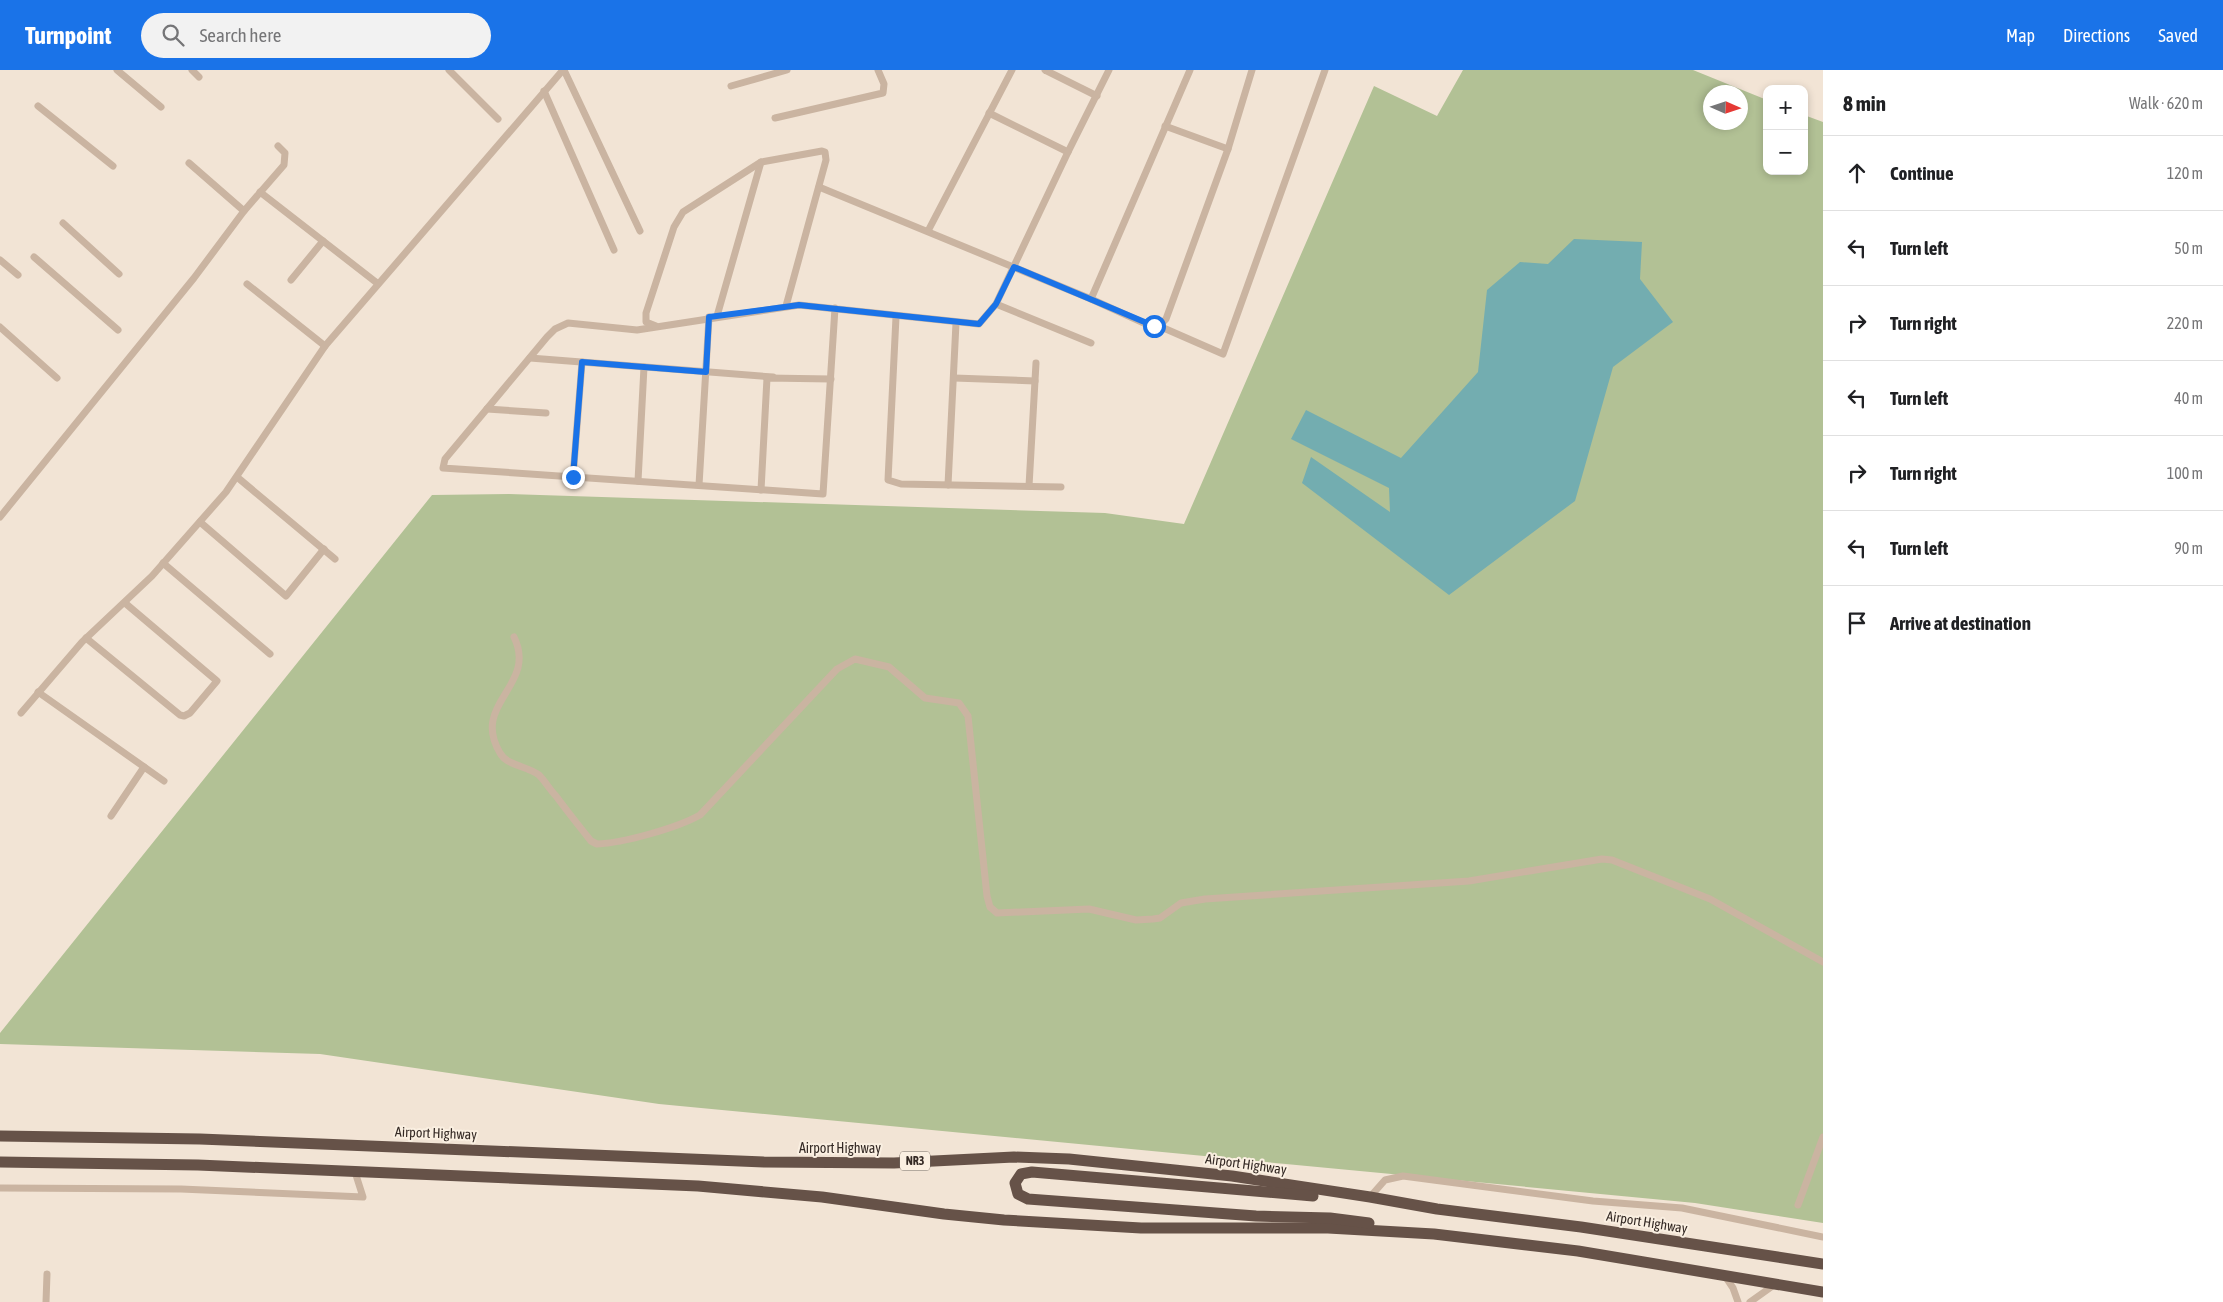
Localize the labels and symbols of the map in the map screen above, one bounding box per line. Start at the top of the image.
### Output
north arrow [1703,85,1748,130]
route start [1143,315,1166,338]
route end [562,466,585,489]
street label: Airport Highway [395,1124,477,1142]
street label: Airport Highway [799,1140,881,1156]
street label: Airport Highway [1204,1150,1288,1178]
road number: NR3 [900,1152,930,1170]
street label: Airport Highway [1605,1208,1689,1236]

